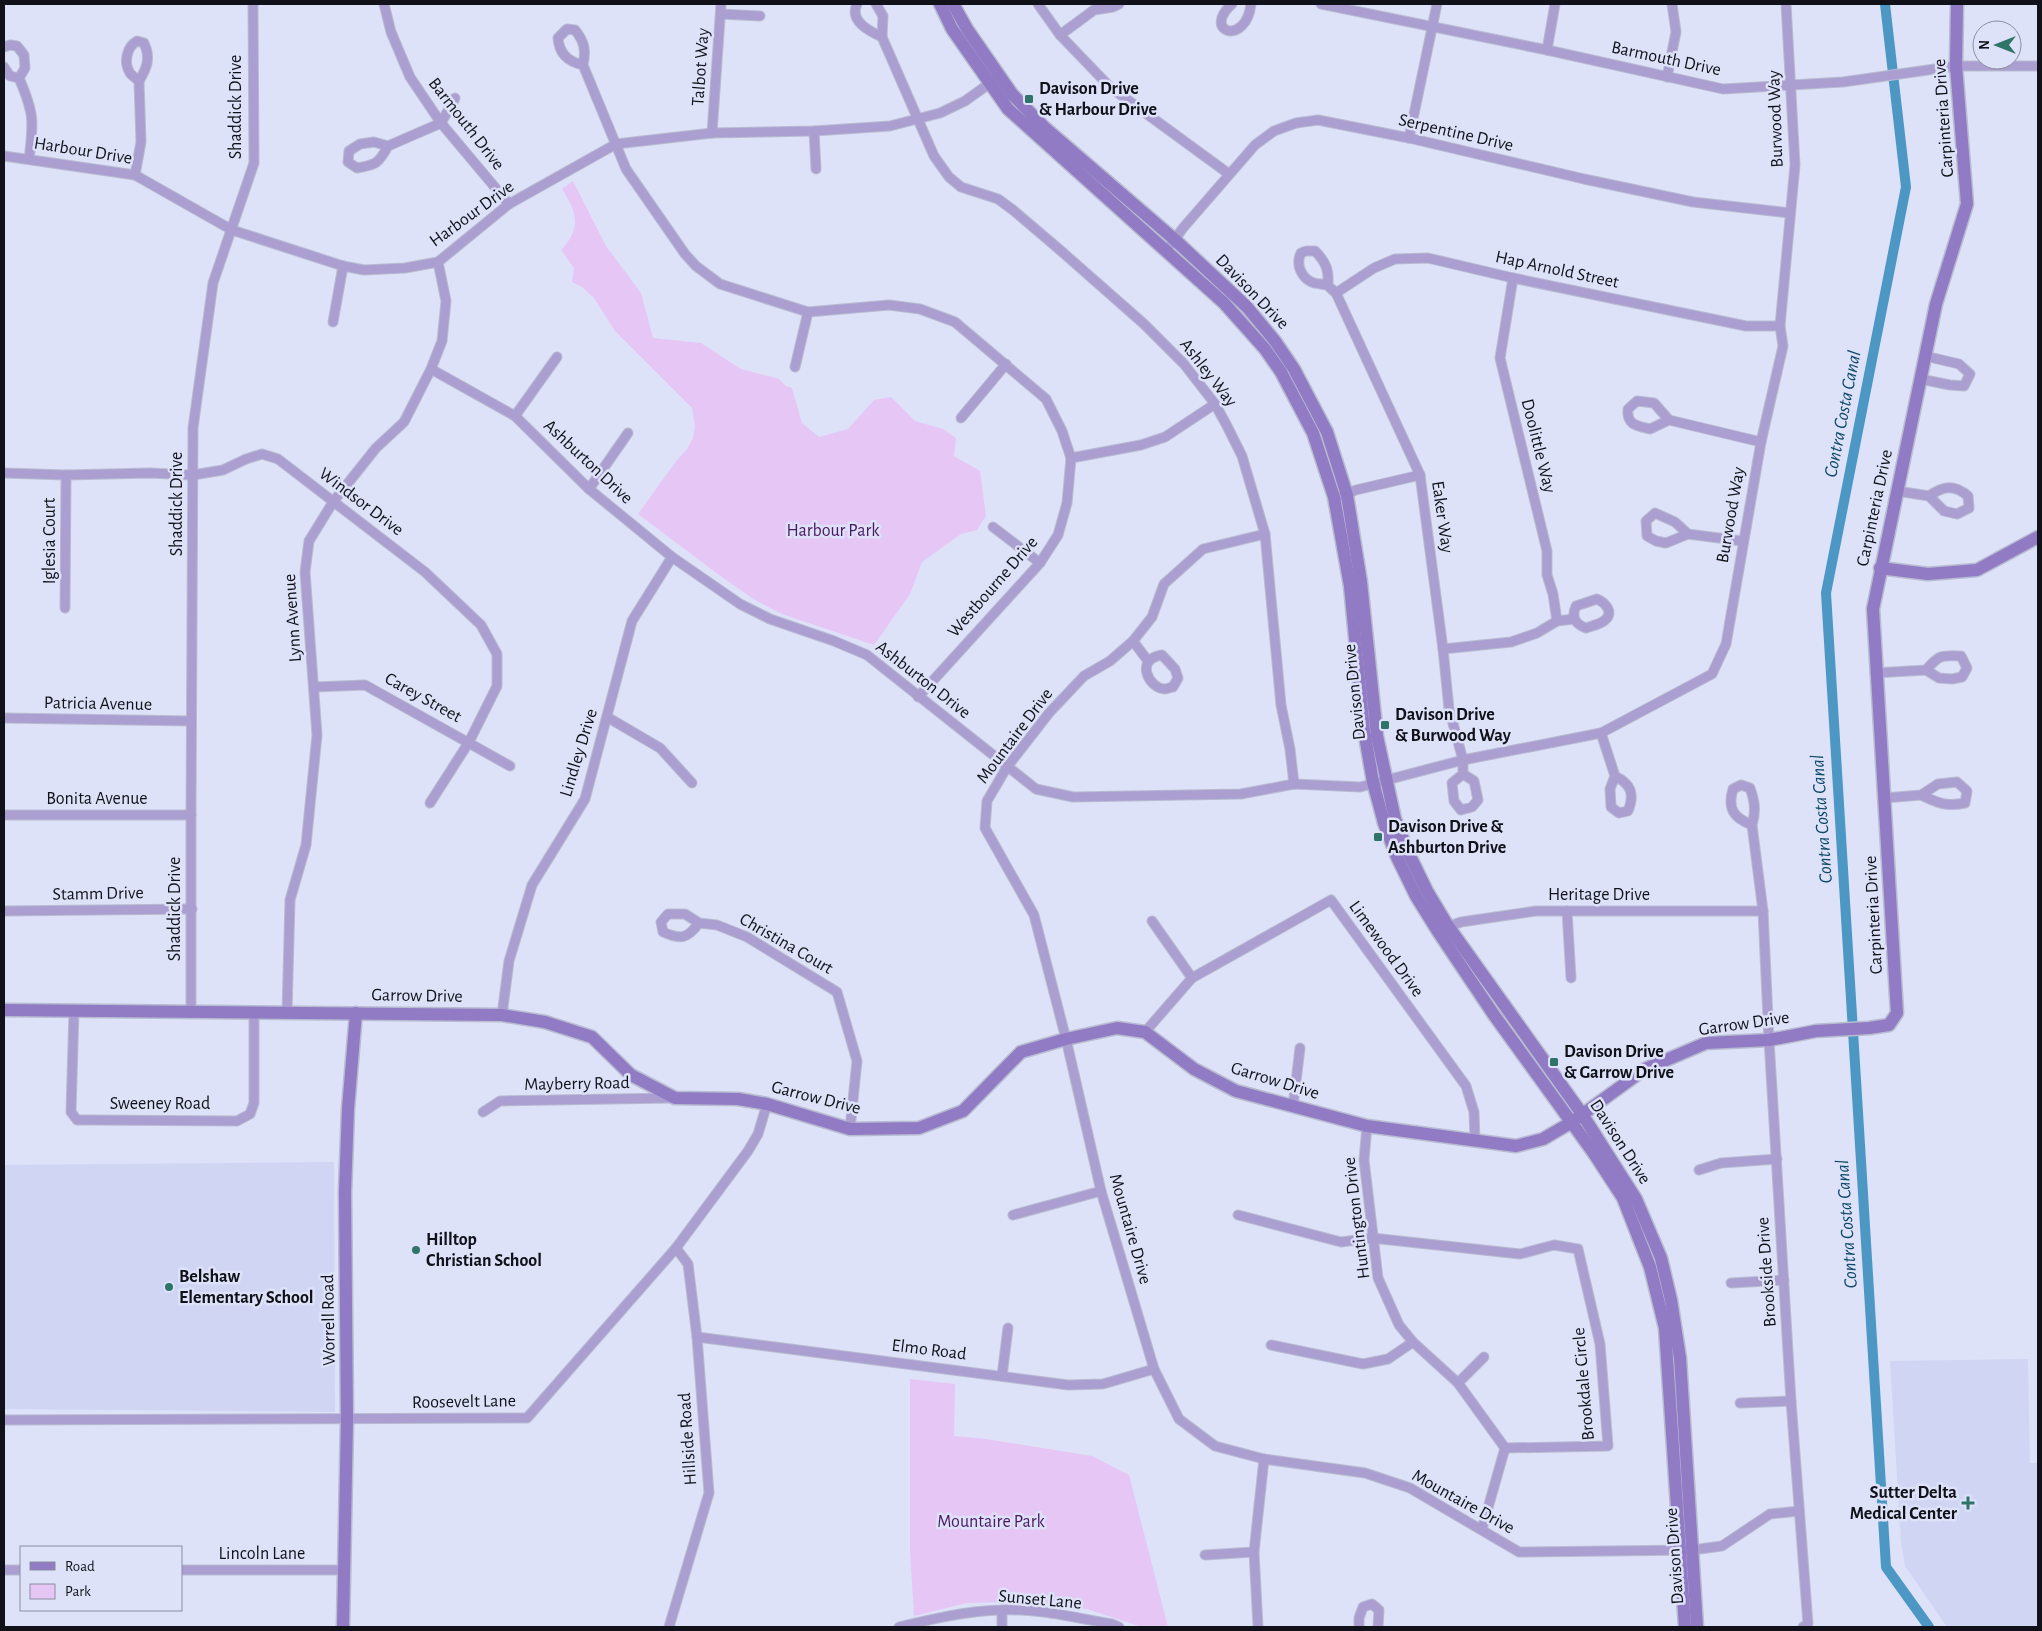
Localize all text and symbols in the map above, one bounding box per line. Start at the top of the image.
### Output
north arrow [1972,20,2022,70]
street label: Talbot Way [689,27,713,107]
street label: Barmouth Drive [1610,39,1722,79]
text: N [1978,40,1992,50]
street label: Shaddick Drive [227,55,245,159]
street label: Carpinteria Drive [1931,58,1957,178]
street label: Burwood Way [1765,70,1787,168]
street label: Barmouth Drive [425,75,507,173]
place label: Davison Drive & Harbour Drive [1039,80,1157,119]
marker: Davison Drive & Harbour Drive [1023,93,1035,105]
street label: Serpentine Drive [1397,111,1515,155]
street label: Harbour Drive [33,134,133,168]
street label: Harbour Drive [427,178,517,250]
street label: Hap Arnold Street [1494,248,1621,292]
street label: Davison Drive [1212,251,1292,333]
street label: Ashley Way [1176,336,1240,411]
water label: Contra Costa Canal [1821,349,1865,479]
street label: Doolittle Way [1518,397,1558,495]
street label: Ashburton Drive [540,416,636,508]
street label: Carpinteria Drive [1854,448,1896,568]
street label: Shaddick Drive [168,452,186,556]
street label: Windsor Drive [315,465,407,539]
street label: Burwood Way [1714,465,1748,565]
street label: Eaker Way [1428,480,1456,554]
street label: Iglesia Court [41,497,59,584]
park label: Harbour Park [787,522,880,540]
street label: Westbourne Drive [945,533,1041,641]
street label: Lynn Avenue [281,573,305,663]
street label: Ashburton Drive [872,638,974,722]
street label: Davison Drive [1341,643,1369,741]
street label: Carey Street [382,670,465,727]
street label: Mountaire Drive [974,685,1056,787]
street label: Patricia Avenue [44,694,152,714]
place label: Davison Drive & Burwood Way [1395,706,1512,745]
street label: Lindley Drive [557,707,601,799]
marker: Davison Drive & Burwood Way [1379,719,1391,731]
water label: Contra Costa Canal [1808,754,1836,884]
street label: Bonita Avenue [46,790,148,808]
place label: Davison Drive & Ashburton Drive [1388,818,1506,857]
marker: Davison Drive & Ashburton Drive [1372,831,1384,843]
street label: Carpinteria Drive [1862,855,1886,975]
street label: Shaddick Drive [166,857,184,961]
street label: Stamm Drive [52,884,144,904]
street label: Heritage Drive [1548,886,1650,904]
street label: Limewood Drive [1345,898,1427,1000]
street label: Christina Court [736,910,836,978]
street label: Garrow Drive [371,986,463,1006]
street label: Garrow Drive [1697,1009,1791,1039]
place label: Davison Drive & Garrow Drive [1564,1043,1674,1082]
marker: Davison Drive & Garrow Drive [1548,1056,1560,1068]
street label: Garrow Drive [1229,1059,1321,1103]
street label: Mayberry Road [524,1074,630,1094]
street label: Garrow Drive [769,1078,863,1118]
street label: Sweeney Road [110,1095,210,1113]
street label: Davison Drive [1586,1097,1654,1187]
street label: Huntington Drive [1341,1156,1373,1280]
water label: Contra Costa Canal [1833,1159,1861,1289]
street label: Mountaire Drive [1106,1172,1154,1286]
street label: Brookside Drive [1754,1216,1780,1328]
place label: Hilltop Christian School [426,1231,542,1270]
marker: Hilltop Christian School [410,1244,422,1256]
place label: Belshaw Elementary School [179,1268,314,1307]
street label: Worrell Road [319,1274,339,1366]
marker: Belshaw Elementary School [163,1281,175,1293]
street label: Brookdale Circle [1570,1327,1598,1441]
street label: Elmo Road [891,1336,967,1364]
street label: Roosevelt Lane [412,1392,516,1412]
street label: Hillside Road [676,1392,700,1486]
street label: Mountaire Drive [1409,1467,1517,1537]
place label: Sutter Delta Medical Center [1850,1484,1958,1523]
marker: Sutter Delta Medical Center [1961,1496,1975,1510]
street label: Davison Drive [1663,1507,1687,1605]
park label: Mountaire Park [937,1513,1046,1531]
street label: Lincoln Lane [219,1545,305,1563]
legend [20,1546,182,1611]
text: Road [65,1559,95,1574]
text: Park [65,1584,91,1599]
street label: Sunset Lane [998,1587,1082,1613]

